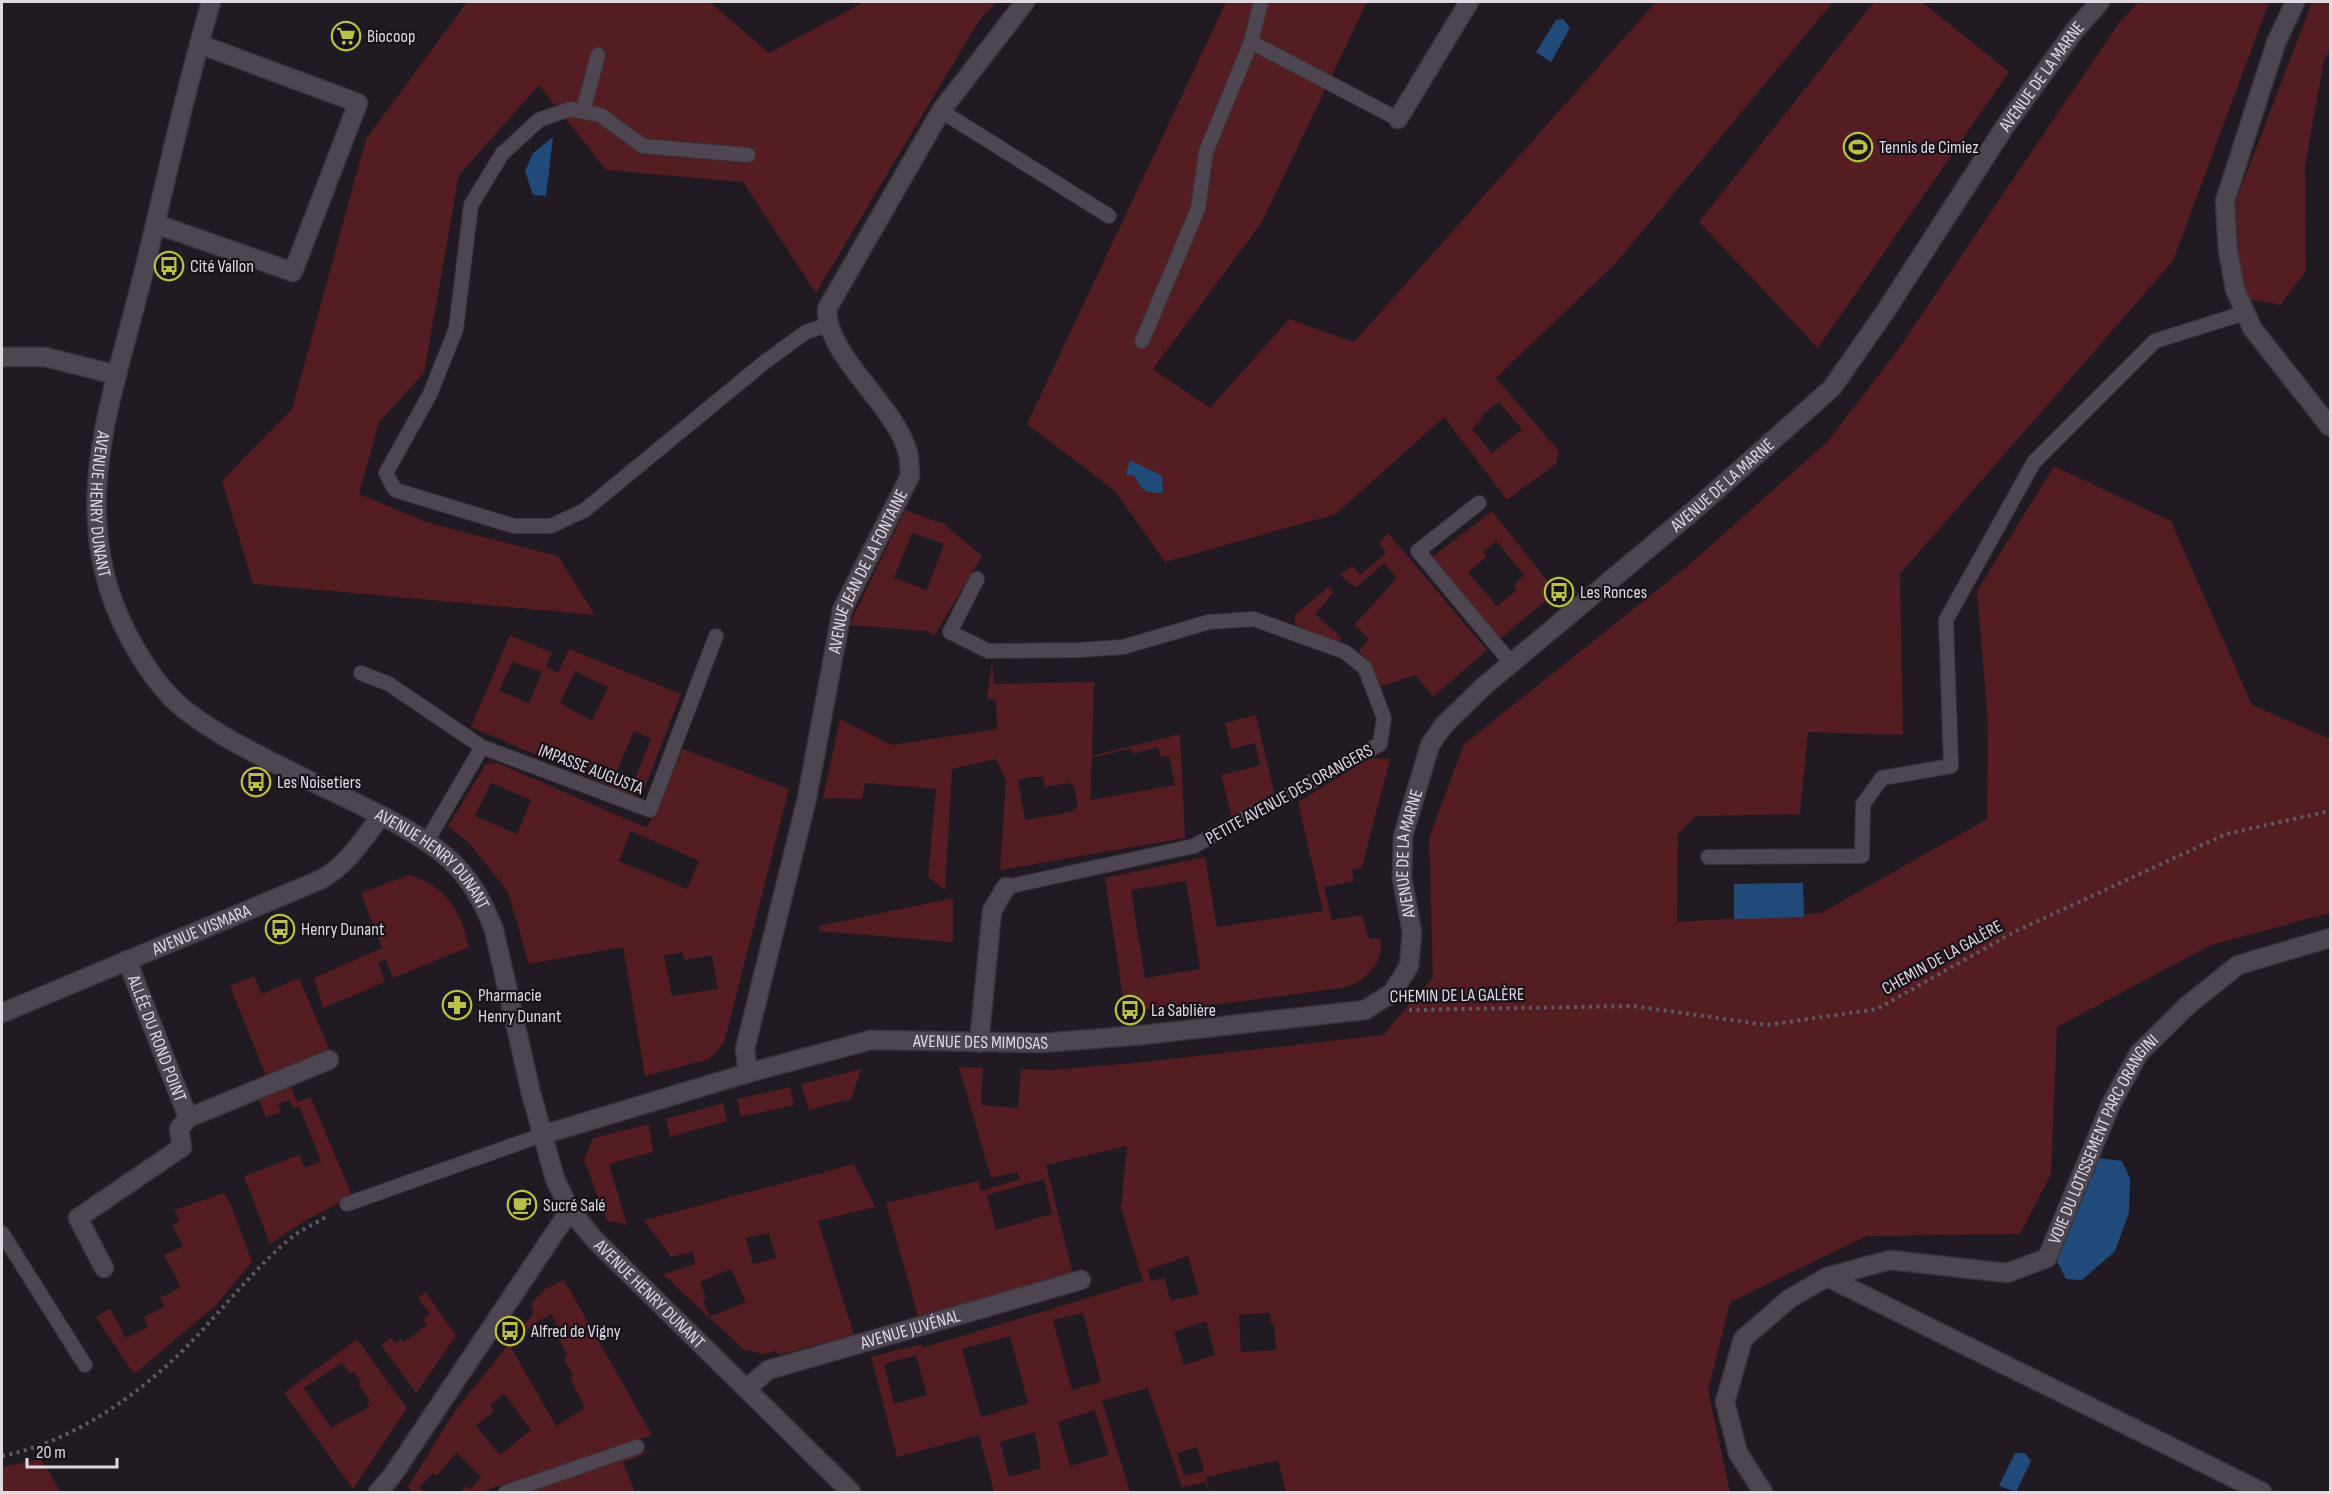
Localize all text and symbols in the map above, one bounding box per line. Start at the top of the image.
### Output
street label: AVENUE DE LA MARNE [1994,17,2089,136]
supermarket icon: Biocoop [330,20,362,52]
place label: Biocoop [367,26,415,47]
sports icon: Tennis de Cimiez [1842,131,1874,163]
place label: Tennis de Cimiez [1879,137,1979,158]
bus stop icon: Cité Vallon [153,250,185,282]
place label: Cité Vallon [190,256,254,277]
street label: AVENUE HENRY DUNANT [86,429,115,579]
street label: AVENUE DE LA MARNE [1666,434,1779,537]
street label: AVENUE JEAN DE LA FONTAINE [824,486,912,656]
bus stop icon: Les Ronces [1543,576,1575,608]
place label: Les Ronces [1580,582,1647,603]
street label: IMPASSE AUGUSTA [535,740,647,799]
street label: PETITE AVENUE DES ORANGERS [1202,740,1377,849]
bus stop icon: Les Noisetiers [240,766,272,798]
place label: Les Noisetiers [277,772,361,793]
street label: AVENUE DE LA MARNE [1392,787,1427,921]
street label: AVENUE HENRY DUNANT [371,804,494,913]
street label: AVENUE VISMARA [148,900,254,960]
bus stop icon: Henry Dunant [264,913,296,945]
street label: CHEMIN DE LA GALÈRE [1878,916,2006,999]
place label: Henry Dunant [301,919,385,940]
street label: ALLÉE DU ROND POINT [122,971,191,1105]
street label: CHEMIN DE LA GALÈRE [1389,984,1525,1007]
place label: Pharmacie Henry Dunant [478,985,562,1027]
pharmacy icon: Pharmacie Henry Dunant [441,989,473,1021]
bus stop icon: La Sablière [1114,994,1146,1026]
place label: La Sablière [1151,1000,1216,1021]
street label: VOIE DU LOTISSEMENT PARC ORANGINI [2044,1030,2163,1247]
street label: AVENUE DES MIMOSAS [912,1031,1049,1054]
cafe icon: Sucré Salé [506,1189,538,1221]
place label: Sucré Salé [543,1195,606,1216]
street label: AVENUE HENRY DUNANT [589,1235,709,1353]
street label: AVENUE JUVÉNAL [857,1305,963,1354]
bus stop icon: Alfred de Vigny [494,1315,526,1347]
place label: Alfred de Vigny [530,1321,621,1342]
scale bar [27,1431,117,1469]
text: 20 m [36,1442,66,1463]

